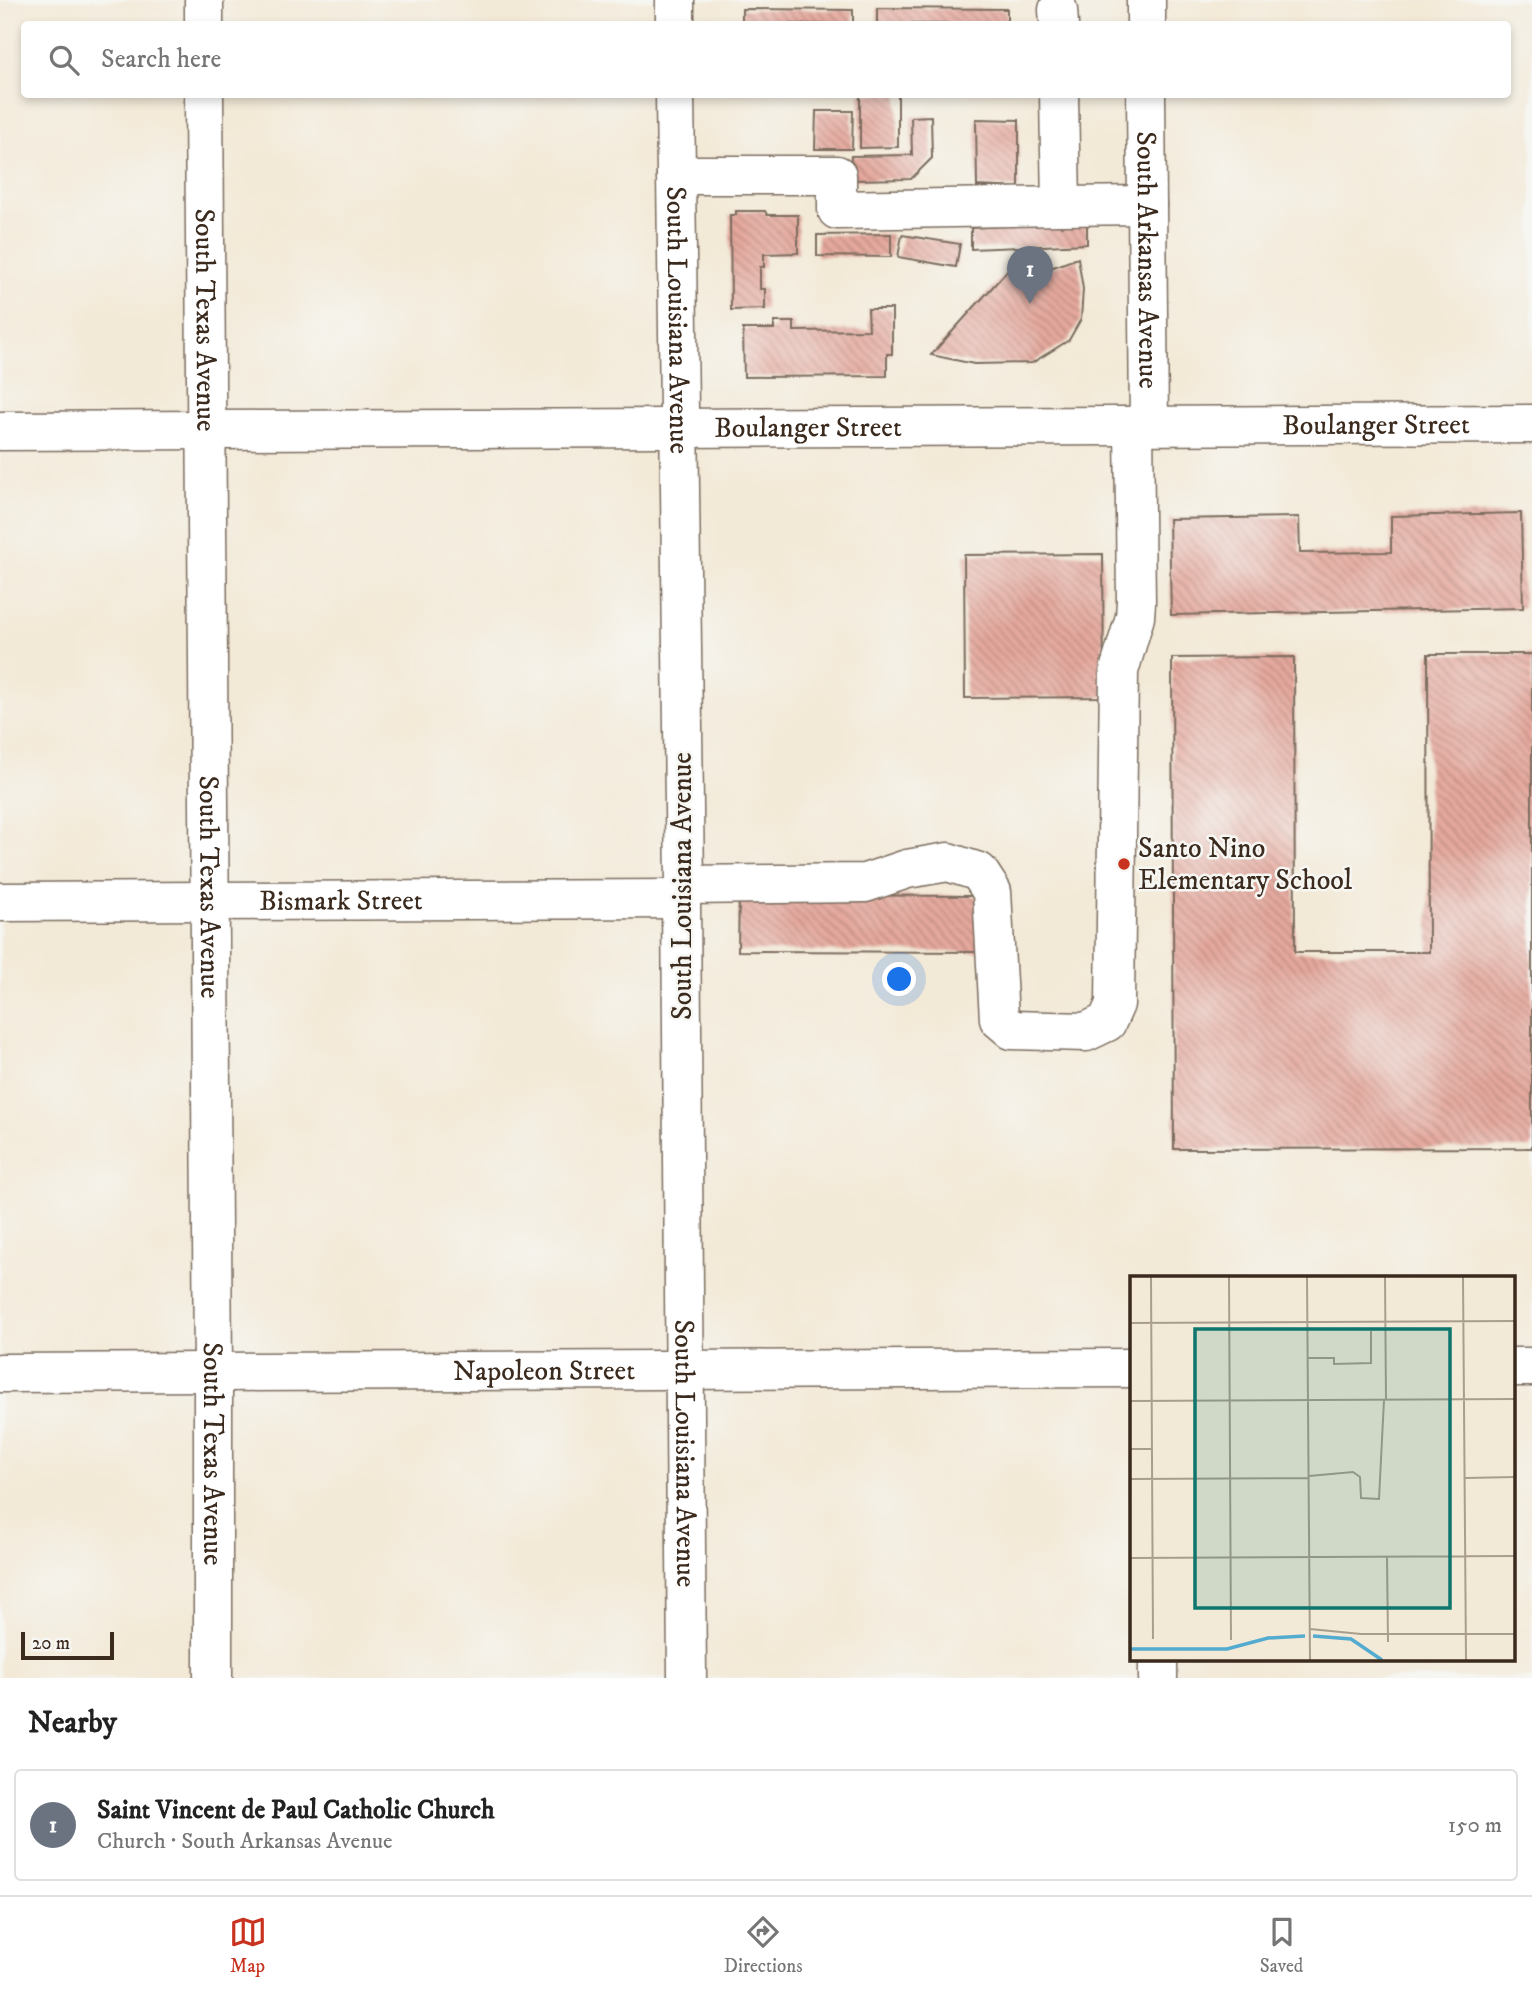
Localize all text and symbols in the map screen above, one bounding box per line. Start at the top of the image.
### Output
search box [21,21,1511,98]
icon: search [45,41,83,79]
text: Search here [101,43,221,76]
street label: South Arkansas Avenue [1129,131,1166,389]
street label: South Louisiana Avenue [659,186,697,454]
street label: South Texas Avenue [187,208,224,432]
pin: 1 [1007,246,1053,304]
street label: Boulanger Street [1282,407,1470,443]
street label: Boulanger Street [714,409,902,445]
street label: South Louisiana Avenue [665,752,700,1020]
street label: South Texas Avenue [191,775,228,999]
place label: Santo Nino Elementary School [1138,831,1353,898]
marker: Santo Nino Elementary School [1116,856,1132,872]
street label: Bismark Street [259,883,423,918]
your location [882,962,916,996]
inset map [1130,1276,1514,1660]
street label: South Louisiana Avenue [667,1319,704,1587]
street label: South Texas Avenue [195,1342,231,1566]
street label: Napoleon Street [453,1353,635,1388]
scale bar [21,1629,114,1661]
text: 20 m [32,1632,70,1655]
text: Nearby [28,1705,117,1742]
text: Saint Vincent de Paul Catholic Church [97,1794,495,1827]
text: 1 [49,1811,57,1840]
text: 150 m [1448,1811,1502,1840]
text: Church · South Arkansas Avenue [97,1827,393,1856]
tab: Map [229,1913,267,1978]
tab: Directions [724,1913,803,1978]
tab: Saved [1260,1913,1303,1978]

